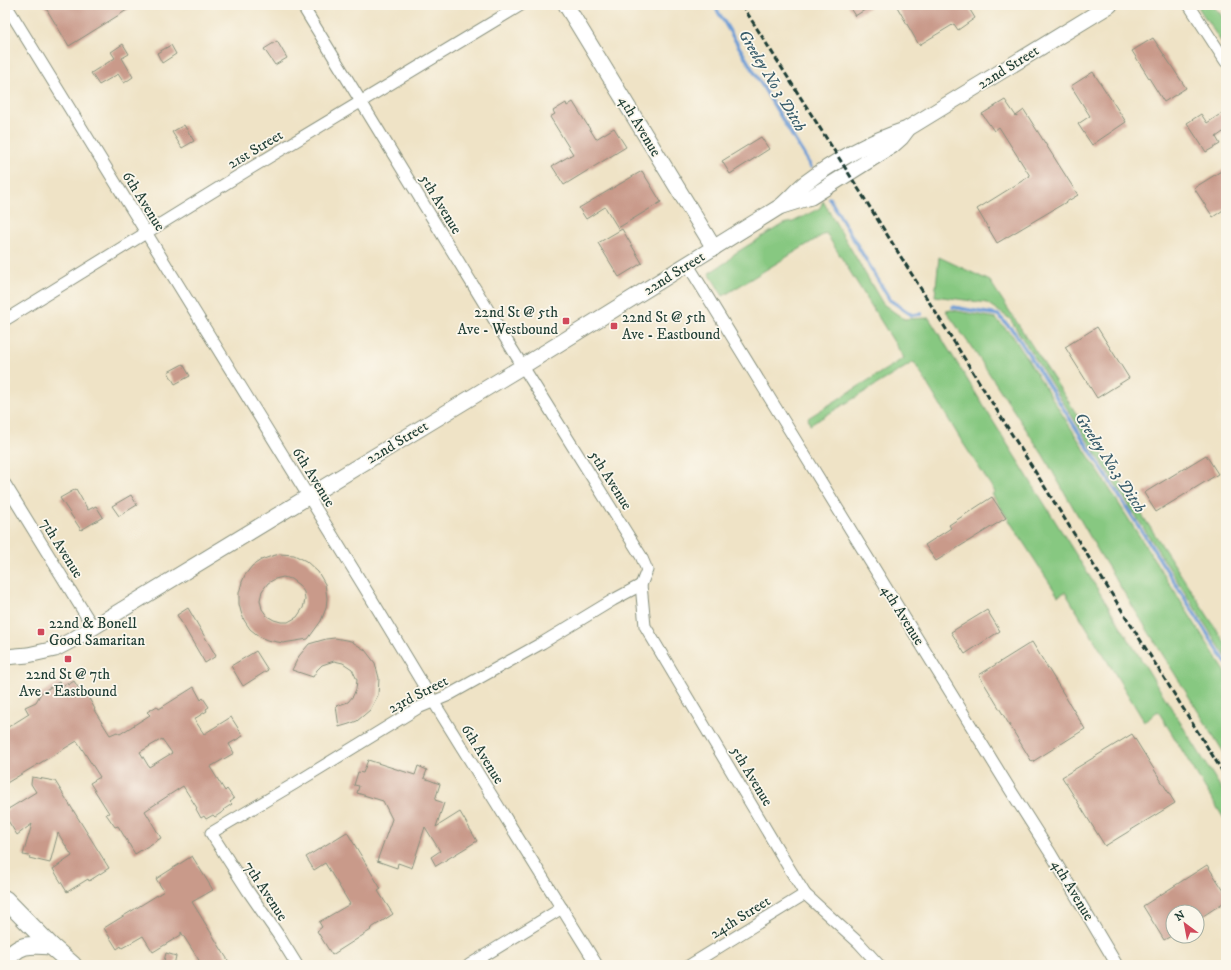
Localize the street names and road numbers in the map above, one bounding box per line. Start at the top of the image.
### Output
street label: 22nd Street [974,41,1043,94]
street label: 4th Avenue [614,92,665,160]
street label: 21st Street [224,125,287,173]
street label: 6th Avenue [118,168,169,235]
street label: 5th Avenue [415,171,466,238]
street label: 22nd Street [640,247,709,300]
street label: 22nd Street [363,416,432,468]
street label: 6th Avenue [288,444,339,511]
street label: 5th Avenue [585,447,636,514]
street label: 7th Avenue [36,515,87,582]
street label: 4th Avenue [877,581,929,649]
street label: 23rd Street [385,671,452,718]
street label: 6th Avenue [457,721,508,788]
street label: 5th Avenue [726,743,777,810]
street label: 4th Avenue [1047,856,1098,924]
street label: 7th Avenue [239,858,292,925]
street label: 24th Street [707,891,774,943]

